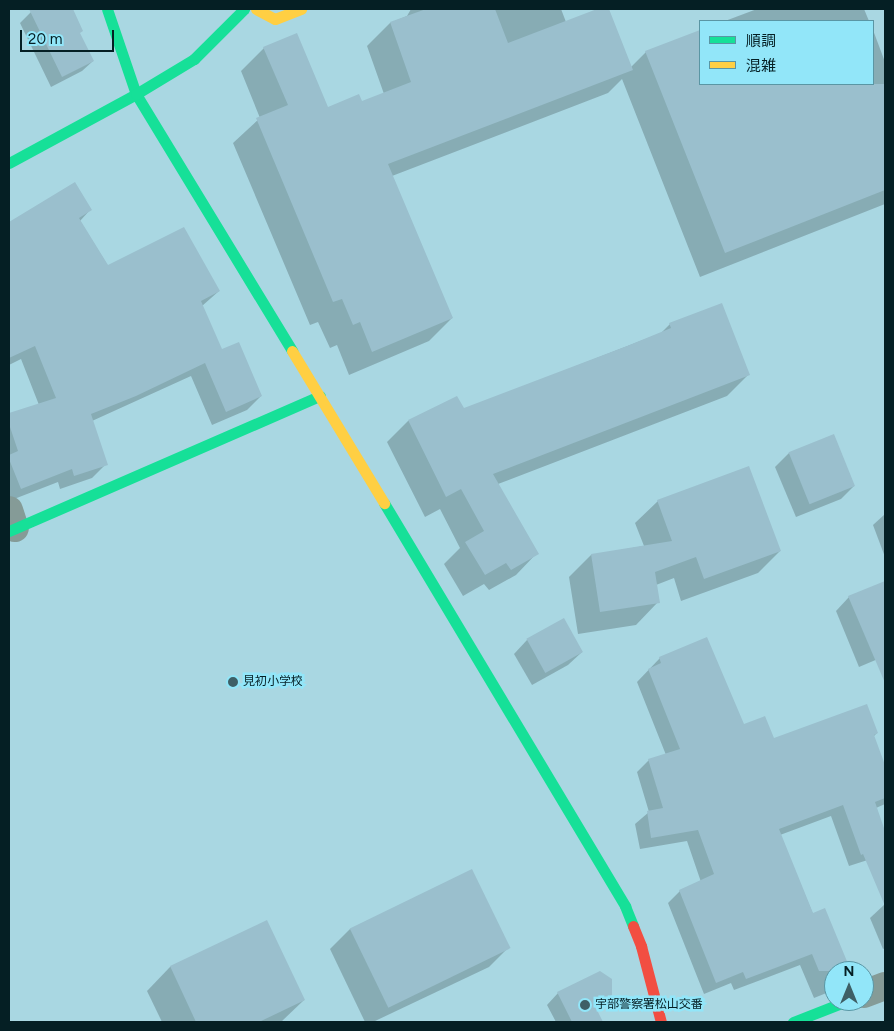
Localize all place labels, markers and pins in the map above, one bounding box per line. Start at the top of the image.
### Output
place label: 見初小学校 [243,675,303,689]
marker: 見初小学校 [227,676,239,688]
place label: 宇部警察署松山交番 [595,998,703,1012]
marker: 宇部警察署松山交番 [579,999,591,1011]

